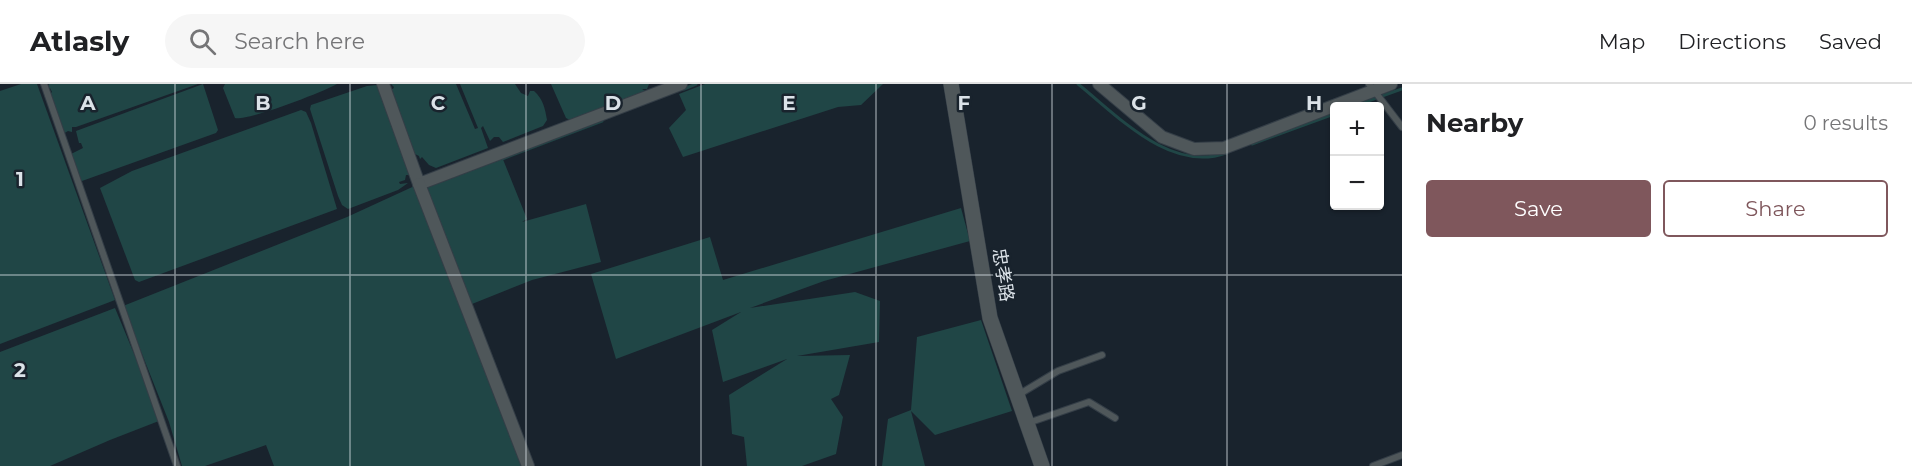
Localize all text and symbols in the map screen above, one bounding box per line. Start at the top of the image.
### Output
search box [165,14,585,68]
text: Atlasly [30,24,129,58]
icon: search [186,25,219,58]
text: Search here [234,28,365,55]
text: Map [1599,29,1645,54]
text: Directions [1678,29,1786,54]
text: Saved [1819,29,1882,54]
text: A [79,91,96,115]
text: B [255,91,271,115]
text: C [431,91,446,115]
text: D [605,91,621,115]
text: E [782,91,796,115]
text: F [958,91,971,115]
text: G [1131,91,1147,115]
text: H [1306,91,1322,115]
map controls [1330,102,1384,210]
button: + [1330,102,1384,156]
text: Nearby [1426,107,1523,139]
text: 0 results [1803,111,1888,135]
button: − [1330,156,1384,210]
text: 1 [16,167,24,191]
button: Save [1426,180,1651,237]
button: Share [1663,180,1888,237]
street label: 忠孝路 [988,247,1018,303]
text: 2 [14,358,26,382]

